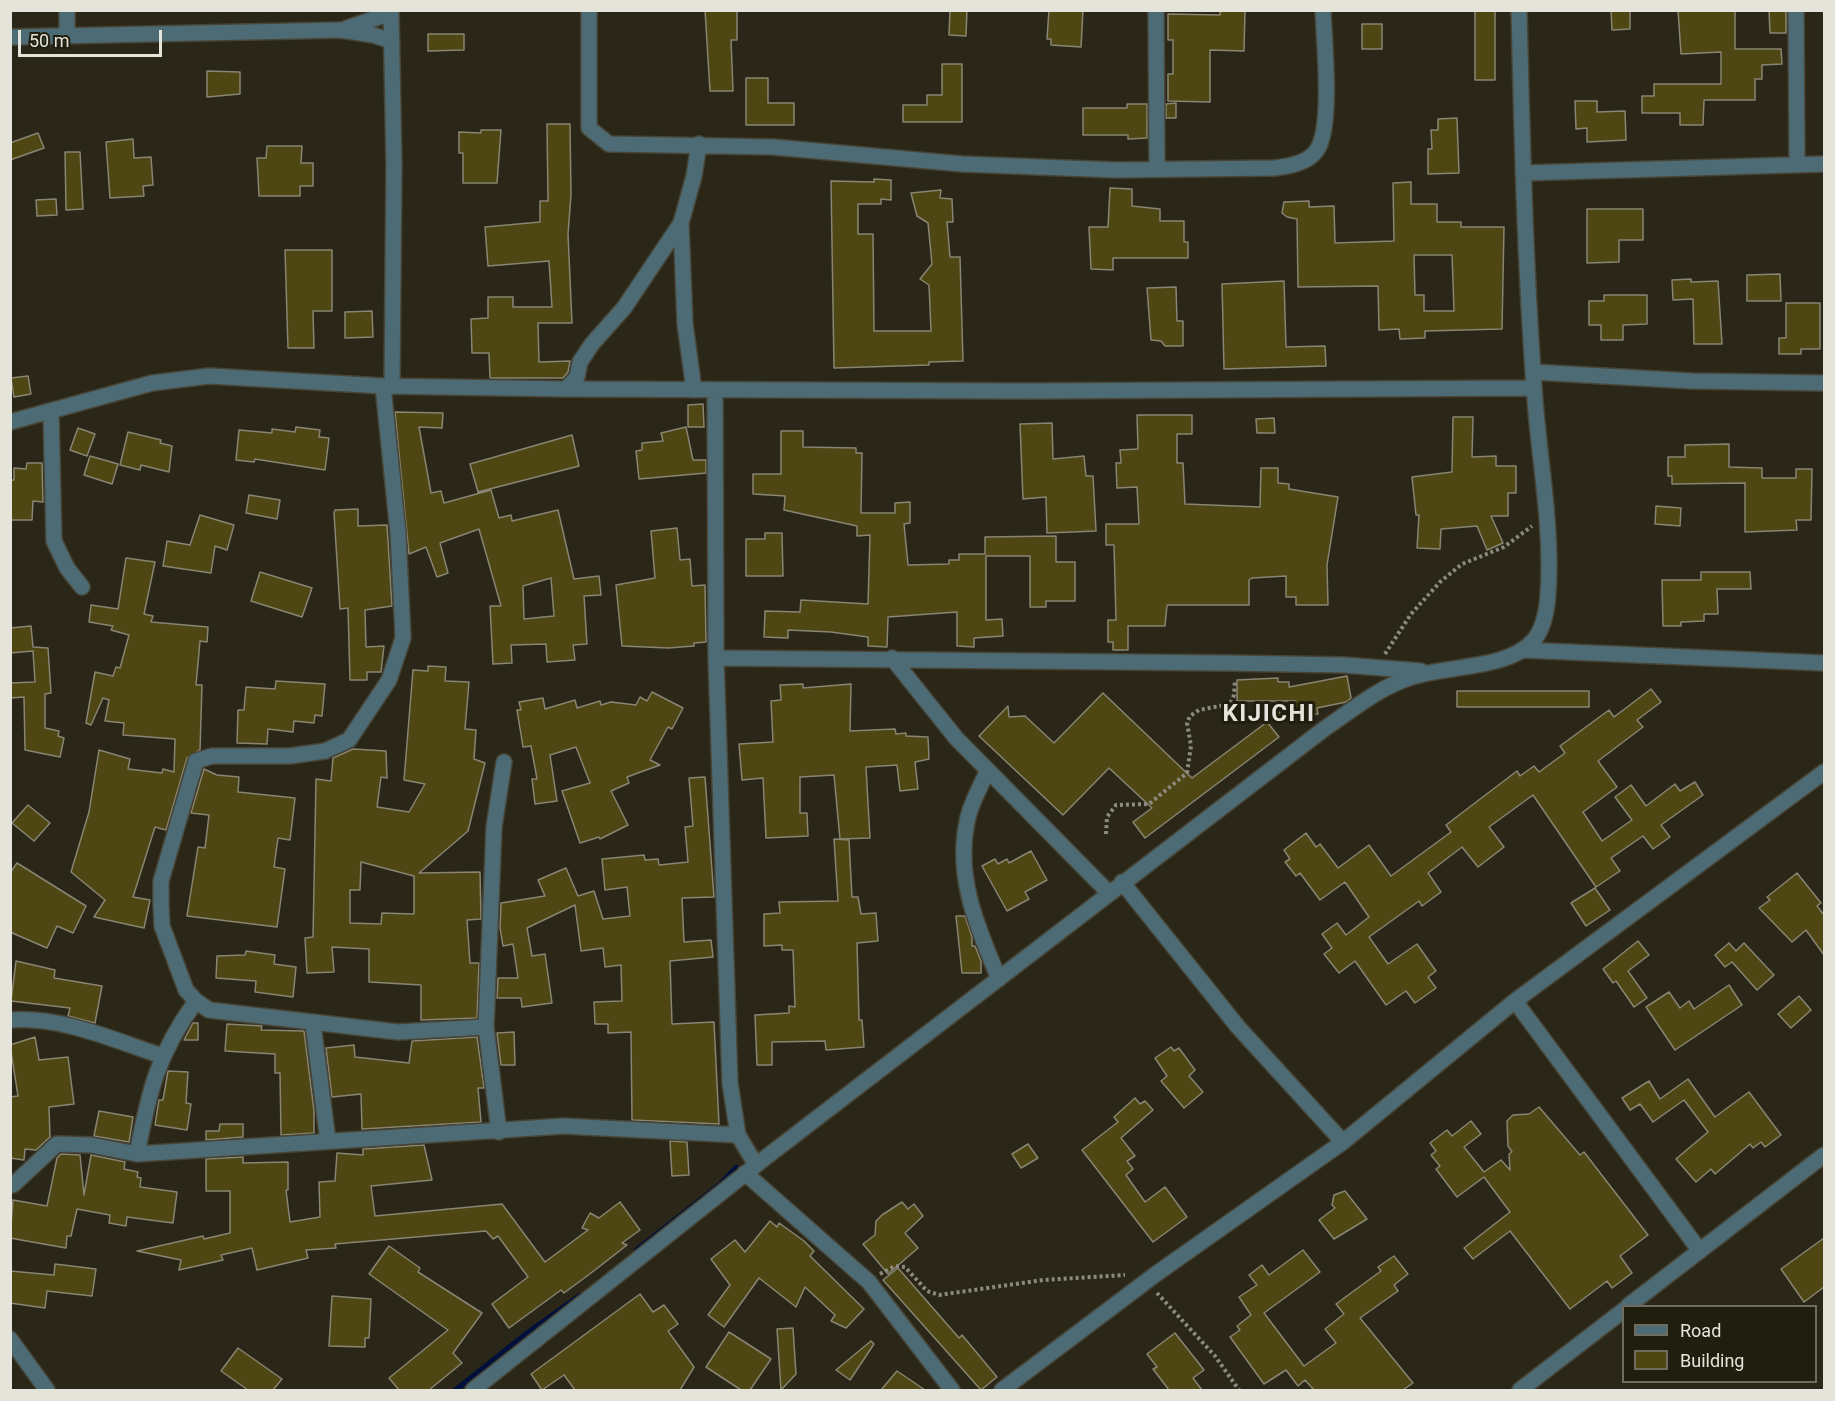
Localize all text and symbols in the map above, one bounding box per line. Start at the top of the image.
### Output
scale bar [21,18,165,56]
text: 50 m [29,30,69,51]
district label: KIJICHI [1223,701,1315,729]
legend [1622,1305,1817,1383]
text: Road [1680,1320,1721,1341]
text: Building [1680,1350,1744,1371]

